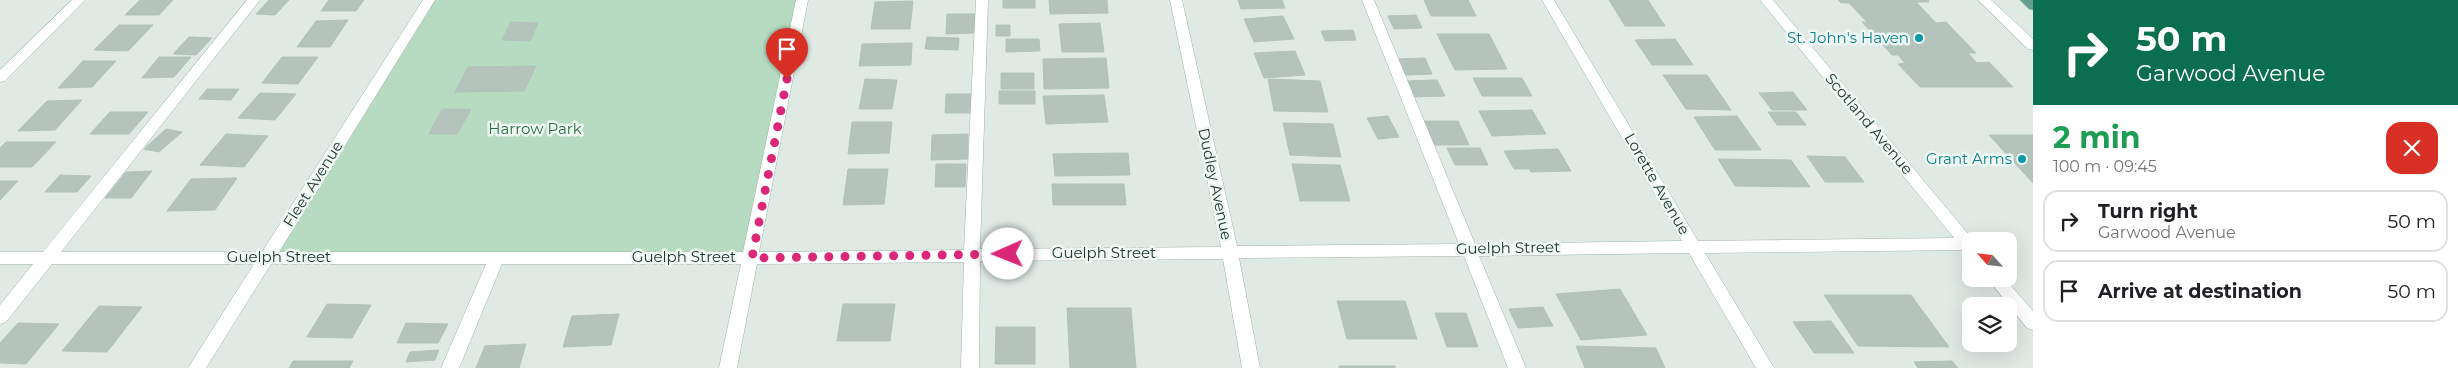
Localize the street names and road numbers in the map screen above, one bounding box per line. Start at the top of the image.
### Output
street label: Scotland Avenue [1821,69,1917,178]
street label: Dudley Avenue [1194,126,1237,242]
street label: Lorette Avenue [1621,130,1694,238]
street label: Fleet Avenue [278,137,347,230]
street label: Guelph Street [1456,237,1560,258]
street label: Guelph Street [1052,243,1156,262]
street label: Guelph Street [227,247,331,266]
street label: Guelph Street [632,247,736,266]

